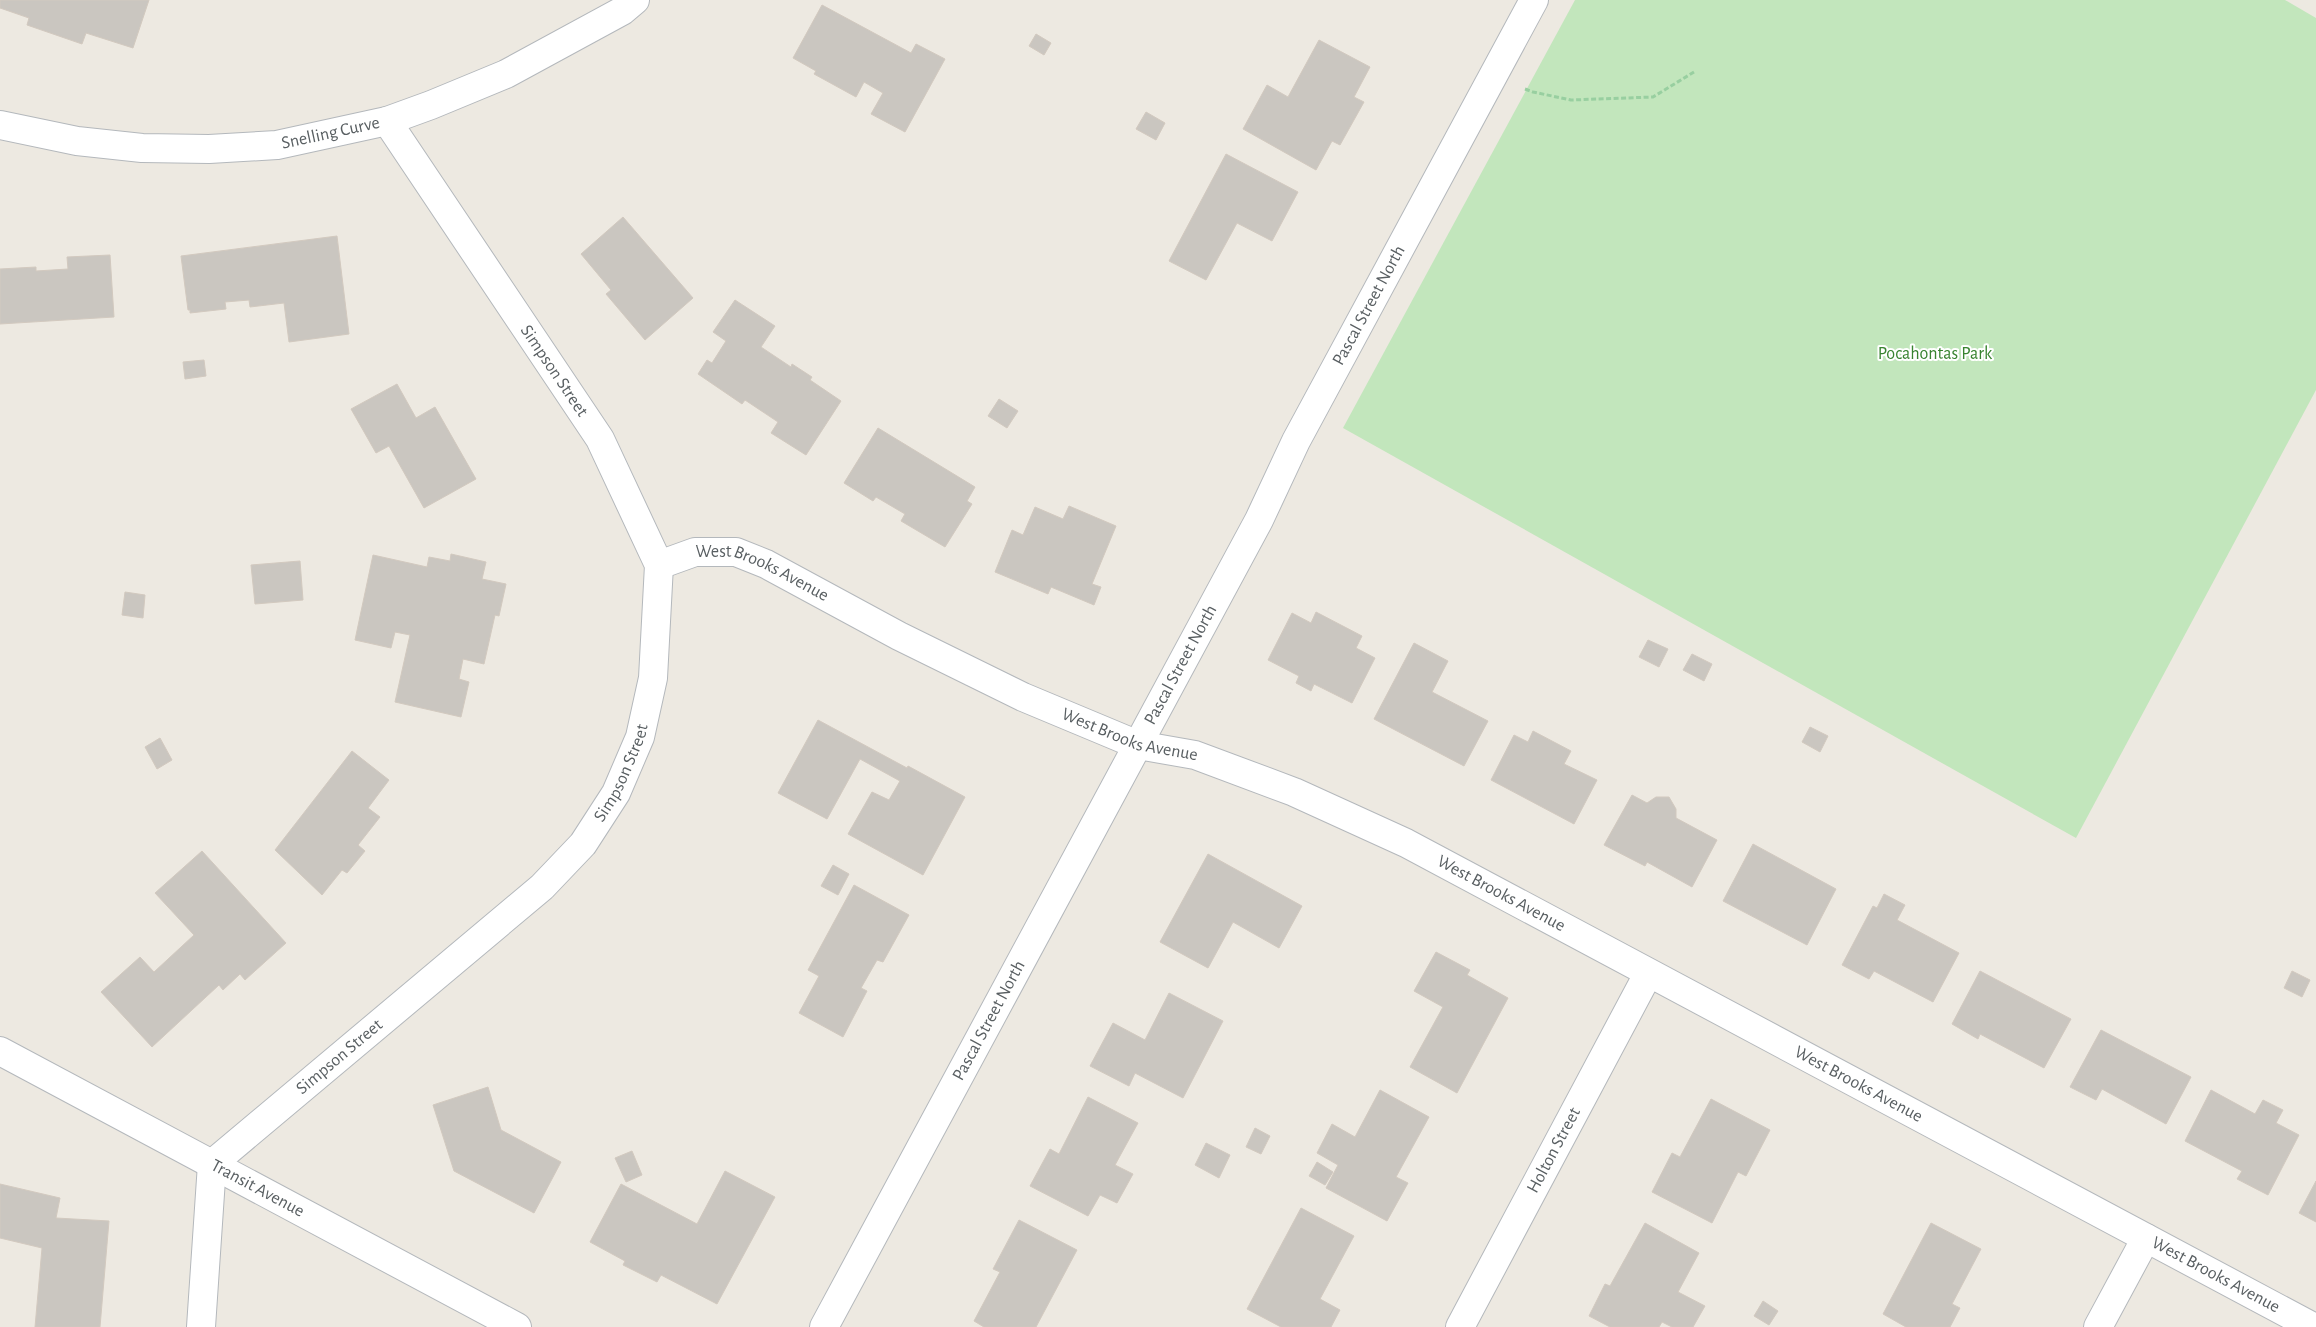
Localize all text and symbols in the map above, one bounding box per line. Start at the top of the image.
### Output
street label: Snelling Curve [280,114,381,153]
street label: Pascal Street North [1330,243,1409,368]
street label: Simpson Street [517,322,591,420]
park label: Pocahontas Park [1878,345,1993,363]
street label: West Brooks Avenue [696,543,832,605]
street label: Pascal Street North [1141,602,1220,728]
street label: West Brooks Avenue [1059,705,1199,764]
street label: Simpson Street [591,722,652,825]
street label: West Brooks Avenue [1434,852,1568,935]
street label: Pascal Street North [950,958,1029,1084]
street label: Simpson Street [293,1016,386,1098]
street label: West Brooks Avenue [1791,1043,1925,1126]
street label: Holton Street [1524,1104,1584,1196]
street label: Transit Avenue [208,1156,307,1221]
street label: West Brooks Avenue [2149,1234,2283,1317]

